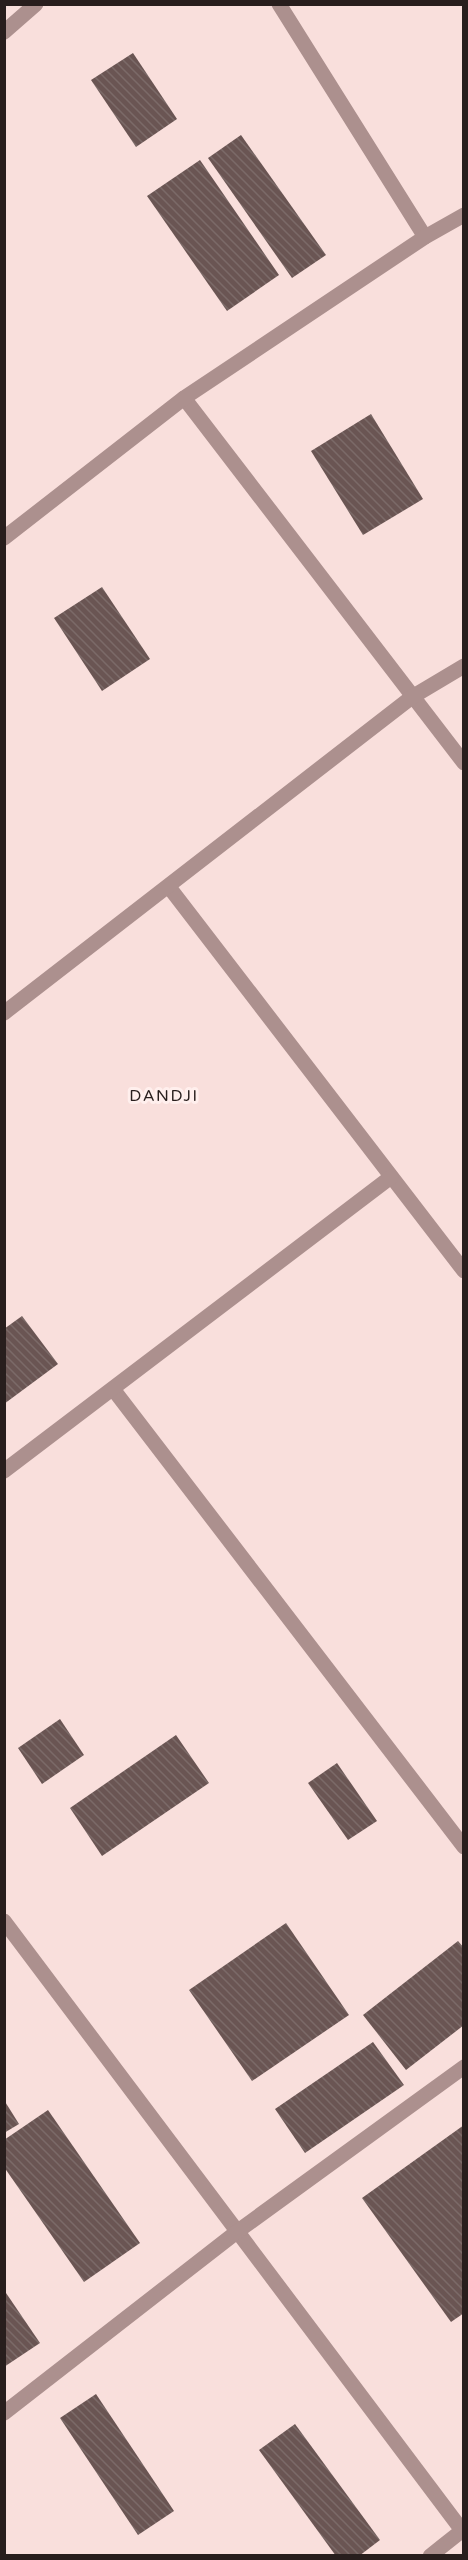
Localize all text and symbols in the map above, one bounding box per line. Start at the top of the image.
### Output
district label: DANDJI [129,1086,199,1106]

